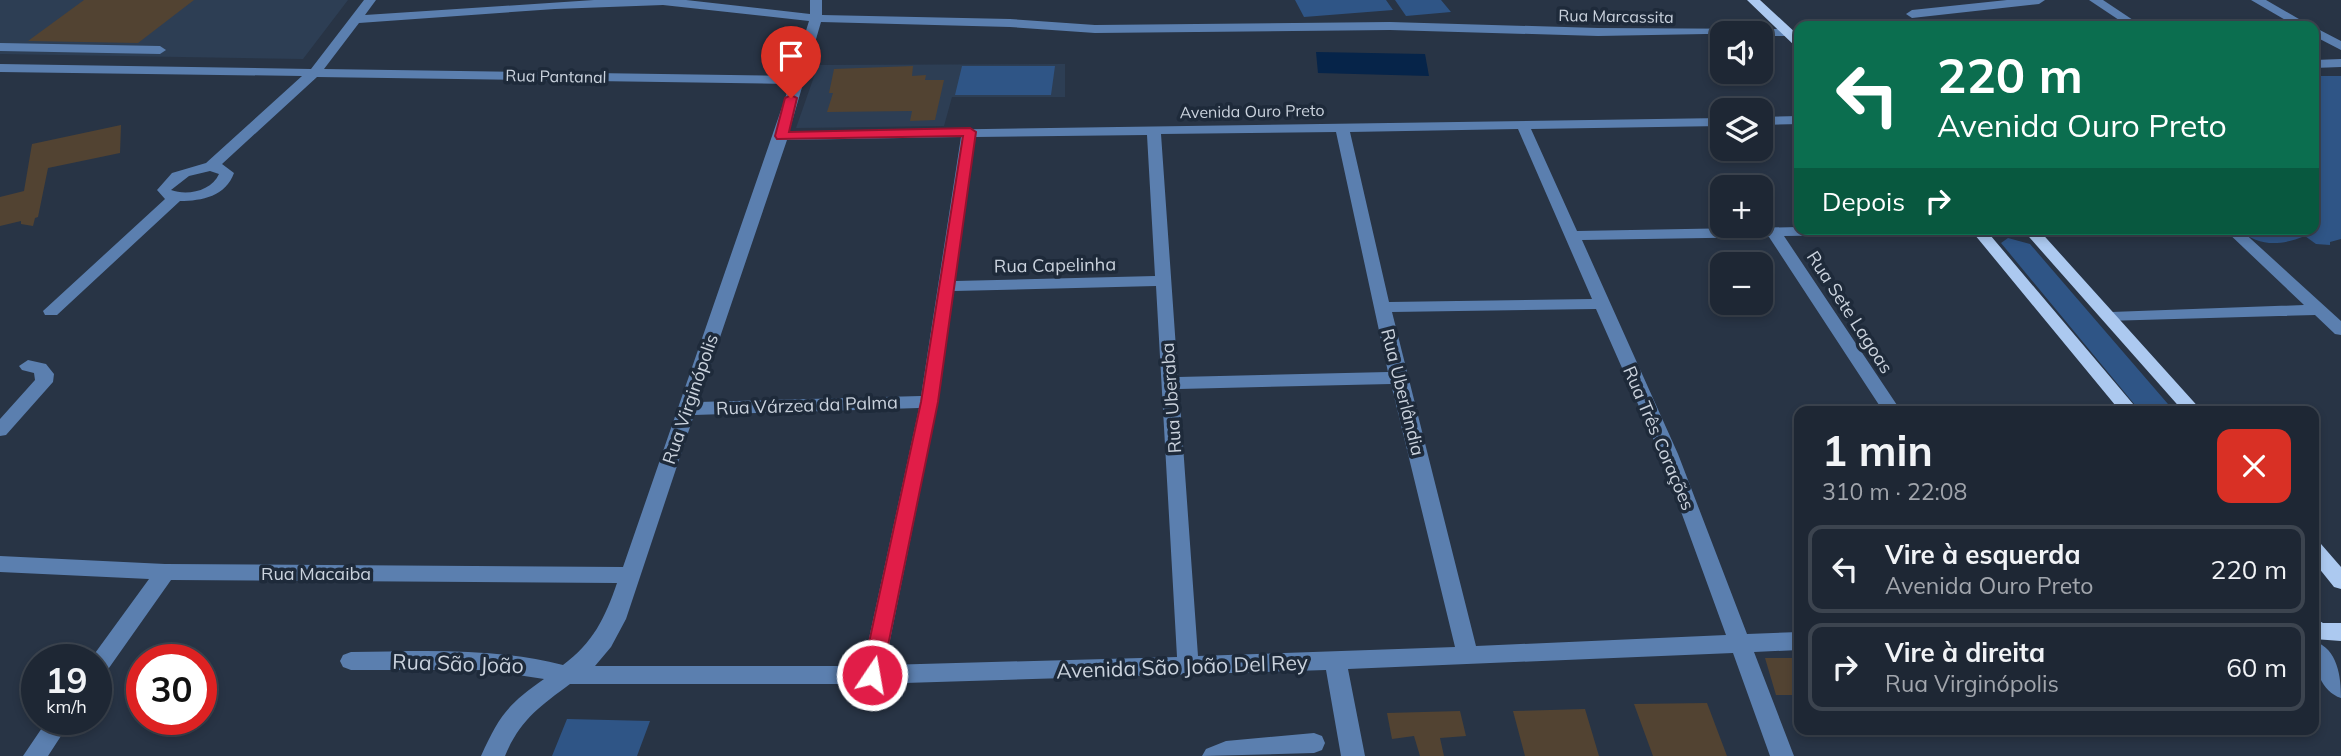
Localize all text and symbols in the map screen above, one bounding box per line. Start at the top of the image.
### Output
street label: Rua Marcassita [1558,5,1674,27]
map controls [1710,21,1773,315]
button: sound [1710,21,1773,84]
pin [761,26,821,98]
icon: arrive [772,37,810,75]
text: 220 m [1937,44,2083,105]
icon: left [1822,49,1913,140]
street label: Rua Pantanal [505,65,607,87]
button: layers [1710,98,1773,161]
street label: Avenida Ouro Preto [1179,100,1325,122]
text: Avenida Ouro Preto [1937,105,2227,145]
button: + [1710,175,1773,238]
icon: right [1919,182,1957,220]
text: Depois [1822,185,1905,218]
street label: Rua Sete Lagoas [1802,246,1898,378]
street label: Rua Capelinha [994,252,1116,278]
button: − [1710,252,1773,315]
street label: Rua Uberlândia [1376,326,1430,458]
street label: Rua Virginópolis [657,331,723,467]
street label: Rua Uberaba [1156,342,1186,454]
street label: Rua Três Corações [1618,362,1700,514]
street label: Rua Várzea da Palma [716,390,898,420]
text: 1 min [1822,424,1933,477]
button: close [2217,429,2291,503]
text: 310 m · 22:08 [1822,477,1967,506]
text: Vire à esquerda [1885,538,2081,571]
icon: left [1826,550,1864,588]
text: 220 m [2211,553,2287,586]
street label: Rua Macaiba [261,562,371,585]
text: Avenida Ouro Preto [1885,571,2093,600]
text: Vire à direita [1885,636,2045,669]
position arrow [835,638,909,712]
speed limit sign: 30 [126,644,217,735]
street label: Rua São João [392,648,524,678]
icon: right [1826,648,1864,686]
street label: Avenida São João Del Rey [1056,649,1308,683]
text: 60 m [2226,651,2287,684]
text: 19 [45,658,88,702]
text: Rua Virginópolis [1885,669,2059,698]
text: km/h [46,695,87,718]

